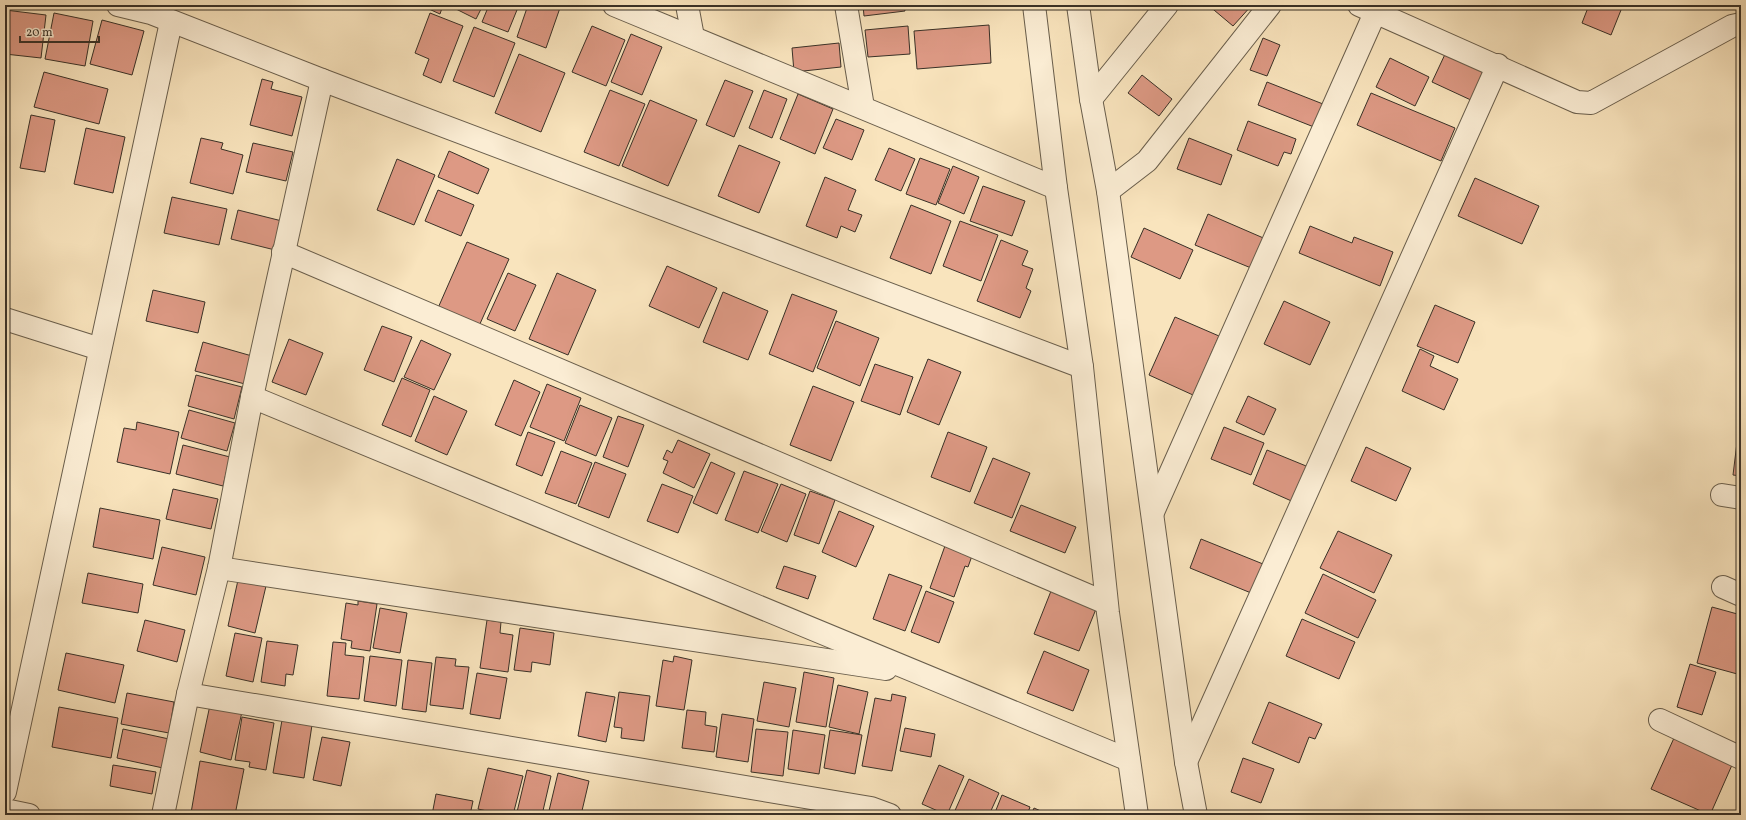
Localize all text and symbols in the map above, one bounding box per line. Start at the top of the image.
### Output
scale bar [20,18,99,44]
text: 20 m [26,25,53,41]

